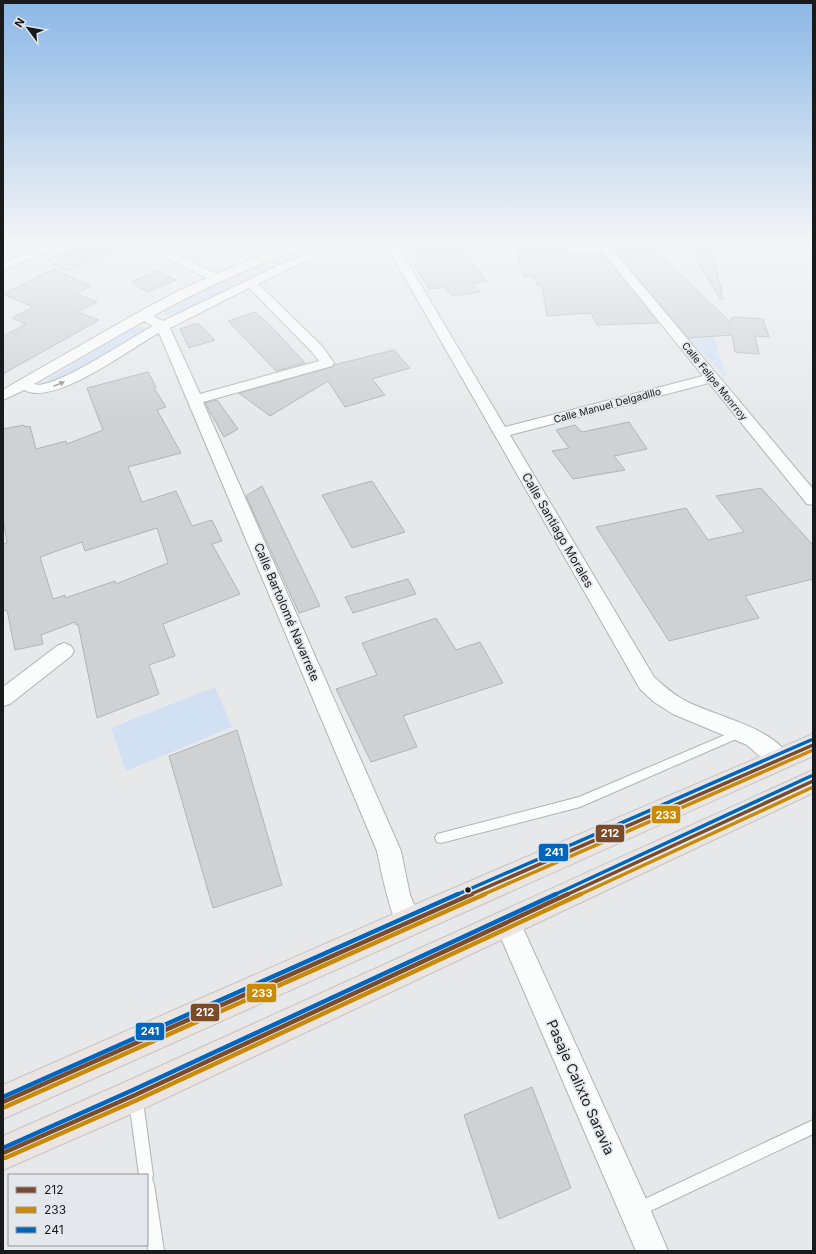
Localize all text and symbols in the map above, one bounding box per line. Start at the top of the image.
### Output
north arrow [8,8,48,48]
text: N [11,15,28,30]
street label: Calle Felipe Monrroy [680,339,750,423]
one-way arrow [54,380,66,386]
street label: Calle Manuel Delgadillo [552,385,662,425]
street label: Calle Santiago Morales [519,470,597,590]
street label: Calle Bartolomé Navarrete [251,541,323,683]
line badge: 233 [651,805,681,824]
text: 233 [655,808,677,822]
line badge: 212 [595,824,625,843]
text: 212 [601,826,619,840]
line badge: 241 [538,843,569,862]
text: 241 [545,845,564,859]
unlabelled marker [463,885,473,895]
line badge: 233 [246,983,277,1003]
text: 233 [251,986,273,1000]
line badge: 212 [190,1003,220,1022]
text: 212 [196,1005,214,1019]
street label: Pasaje Calixto Saravia [544,1017,618,1157]
line badge: 241 [135,1022,165,1041]
text: 241 [141,1024,160,1038]
legend [8,1174,148,1246]
text: 212 [44,1182,64,1197]
text: 233 [44,1202,66,1217]
text: 241 [44,1222,64,1237]

